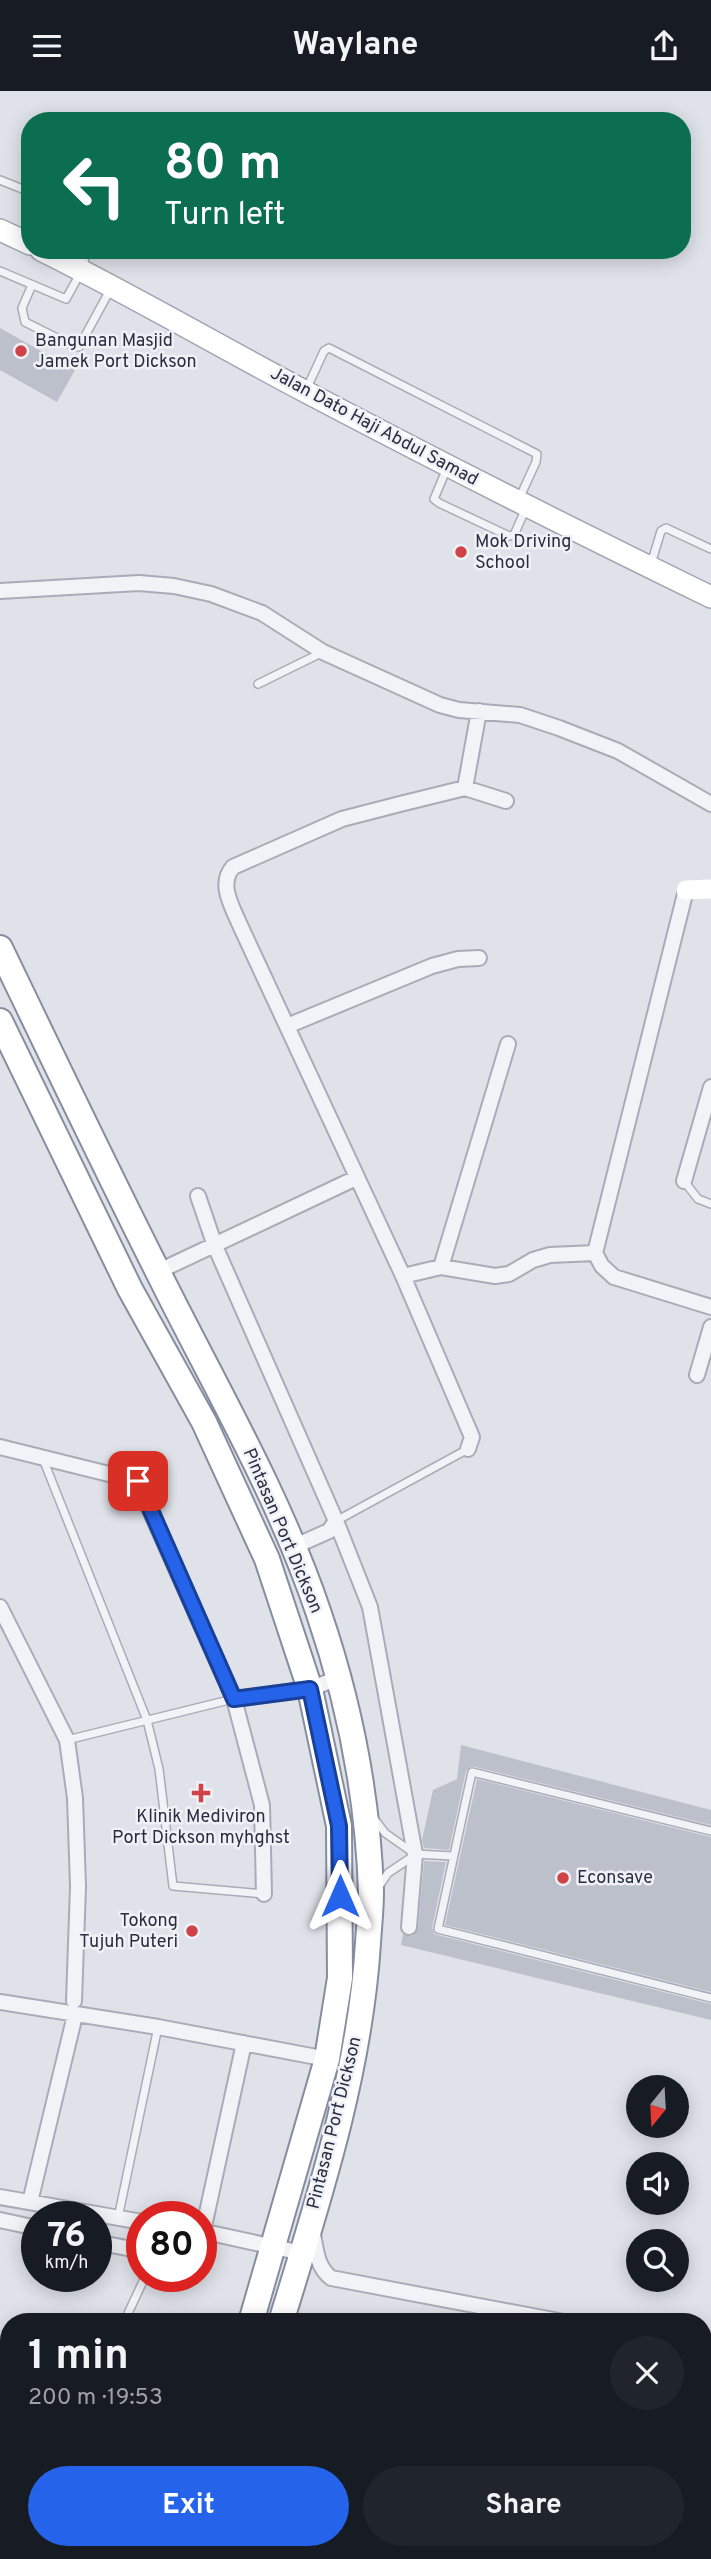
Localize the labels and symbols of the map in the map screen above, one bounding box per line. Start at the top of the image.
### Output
place label: Bangunan Masjid Jamek Port Dickson [35,330,197,374]
marker: Bangunan Masjid Jamek Port Dickson [13,343,29,359]
street label: Jalan Dato Haji Abdul Samad [266,362,482,492]
place label: Mok Driving School [475,531,572,575]
marker: Mok Driving School [453,544,469,560]
street label: Pintasan Port Dickson [237,1445,327,1617]
pin [108,1451,168,1511]
marker: Klinik Mediviron Port Dickson myhghst [191,1783,211,1803]
place label: Klinik Mediviron Port Dickson myhghst [112,1806,290,1850]
position arrow [303,1859,377,1933]
place label: Econsave [577,1867,653,1890]
marker: Econsave [555,1870,571,1886]
place label: Tokong Tujuh Puteri [79,1910,178,1954]
marker: Tokong Tujuh Puteri [184,1923,200,1939]
street label: Pintasan Port Dickson [302,2034,368,2212]
north arrow [626,2075,690,2139]
speed limit sign: 80 [126,2201,217,2292]

